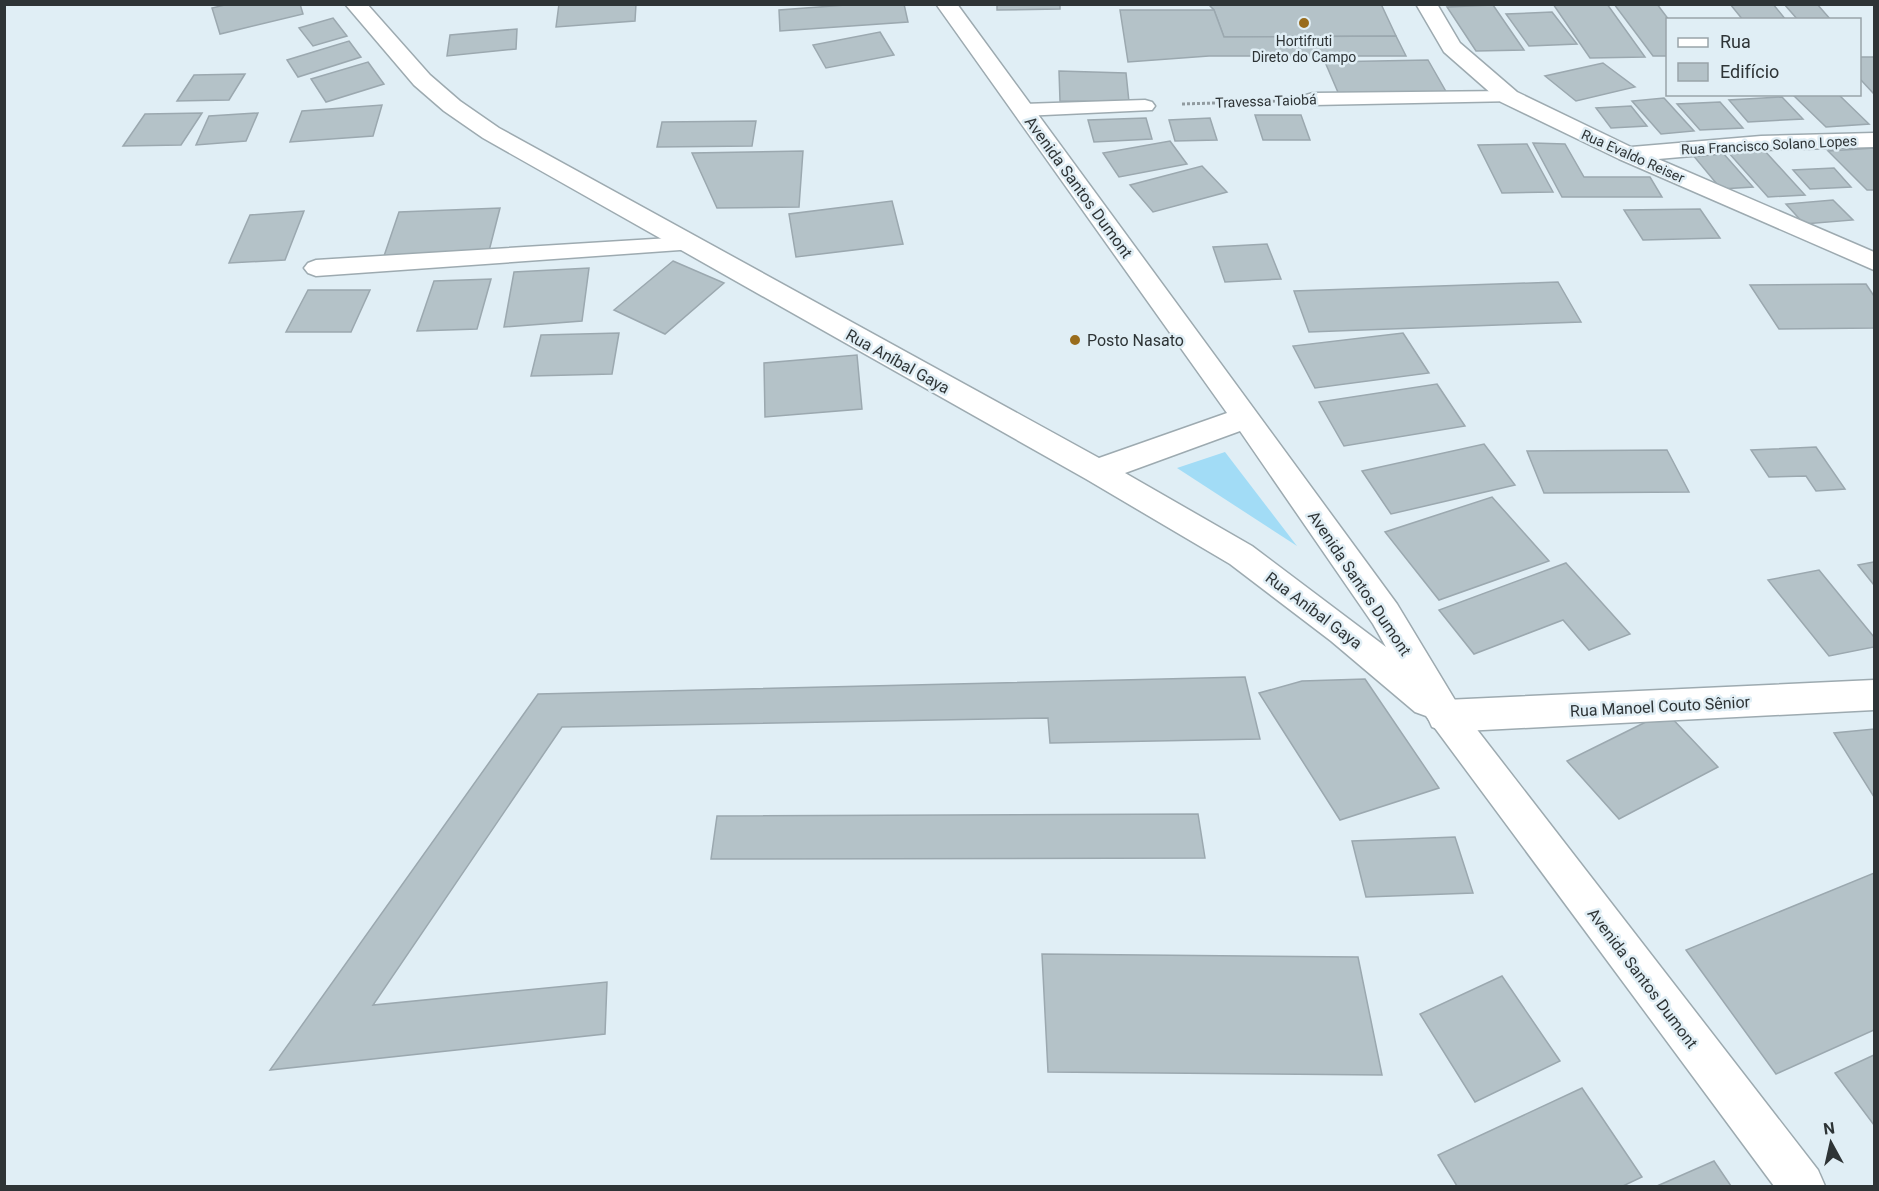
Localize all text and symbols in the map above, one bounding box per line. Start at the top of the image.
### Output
marker: Hortifruti Direto do Campo [1297,16,1311,30]
legend [1666,18,1861,96]
text: Rua [1720,31,1751,52]
place label: Hortifruti Direto do Campo [1252,33,1356,65]
text: Edifício [1720,61,1779,82]
street label: Travessa Taiobá [1215,91,1317,111]
street label: Avenida Santos Dumont [1021,113,1136,262]
street label: Rua Evaldo Reiser [1579,126,1687,186]
street label: Rua Francisco Solano Lopes [1681,132,1857,158]
street label: Rua Aníbal Gaya [843,325,953,398]
place label: Posto Nasato [1087,331,1184,350]
marker: Posto Nasato [1068,333,1082,347]
street label: Avenida Santos Dumont [1304,507,1415,659]
street label: Rua Aníbal Gaya [1262,568,1366,653]
street label: Rua Manoel Couto Sênior [1570,692,1751,721]
street label: Avenida Santos Dumont [1584,904,1702,1052]
north arrow [1801,1113,1861,1173]
text: N [1822,1118,1836,1139]

